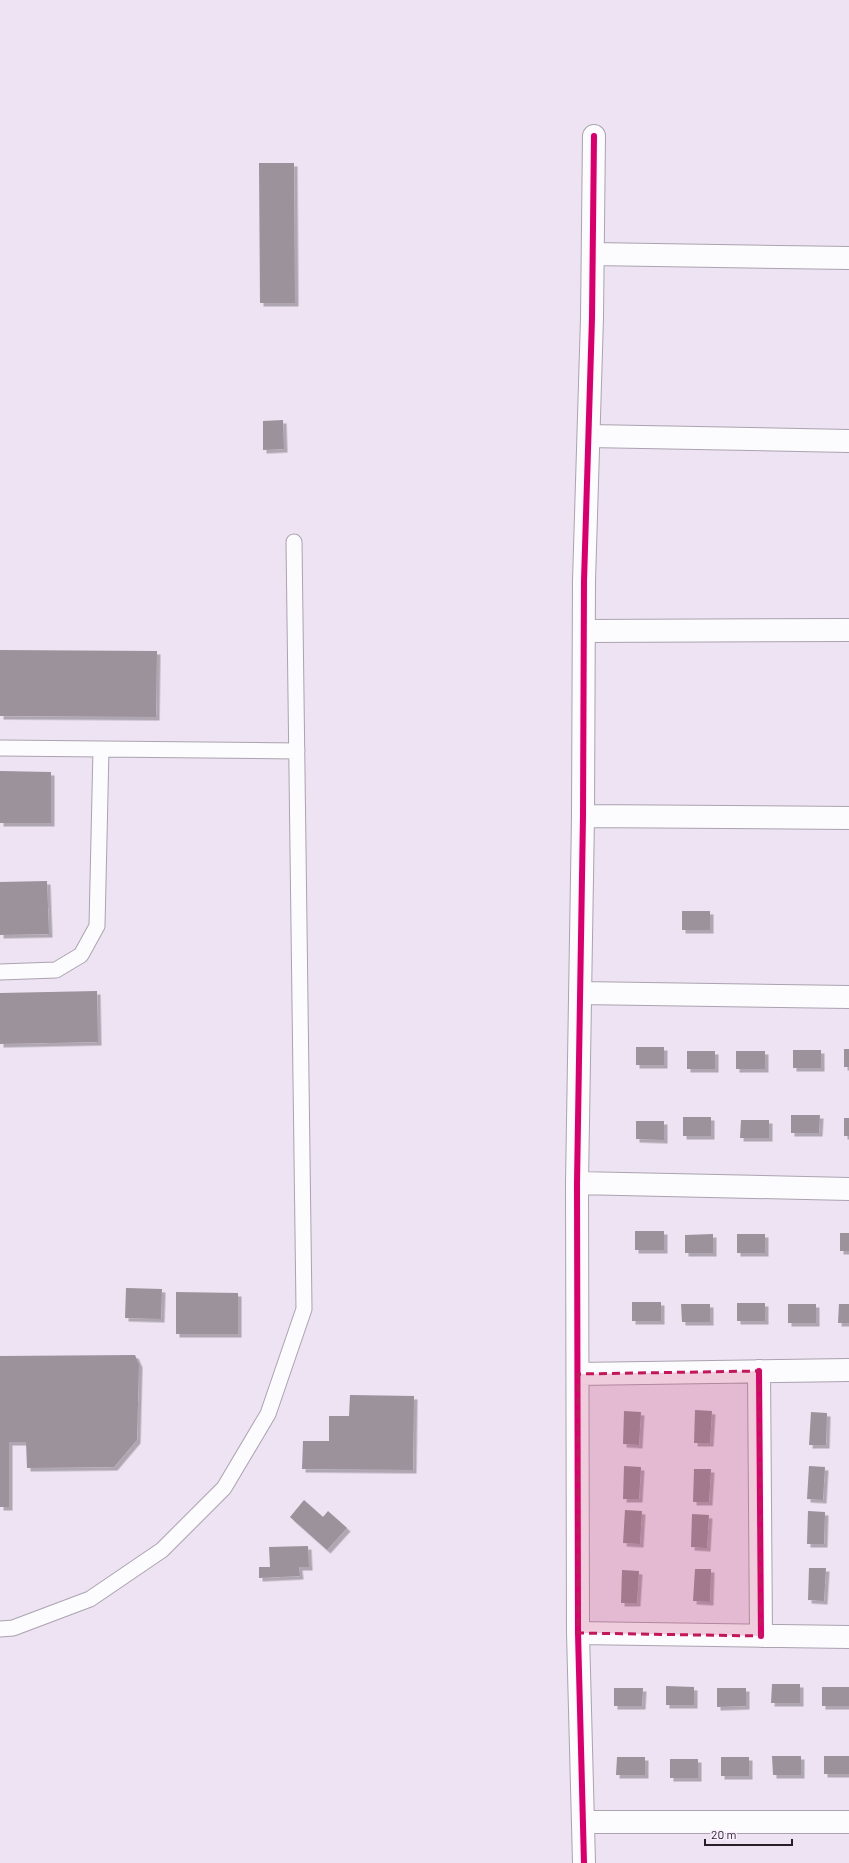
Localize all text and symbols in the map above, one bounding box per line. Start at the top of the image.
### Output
scale bar [705,1821,792,1847]
text: 20 m [711,1827,737,1841]

